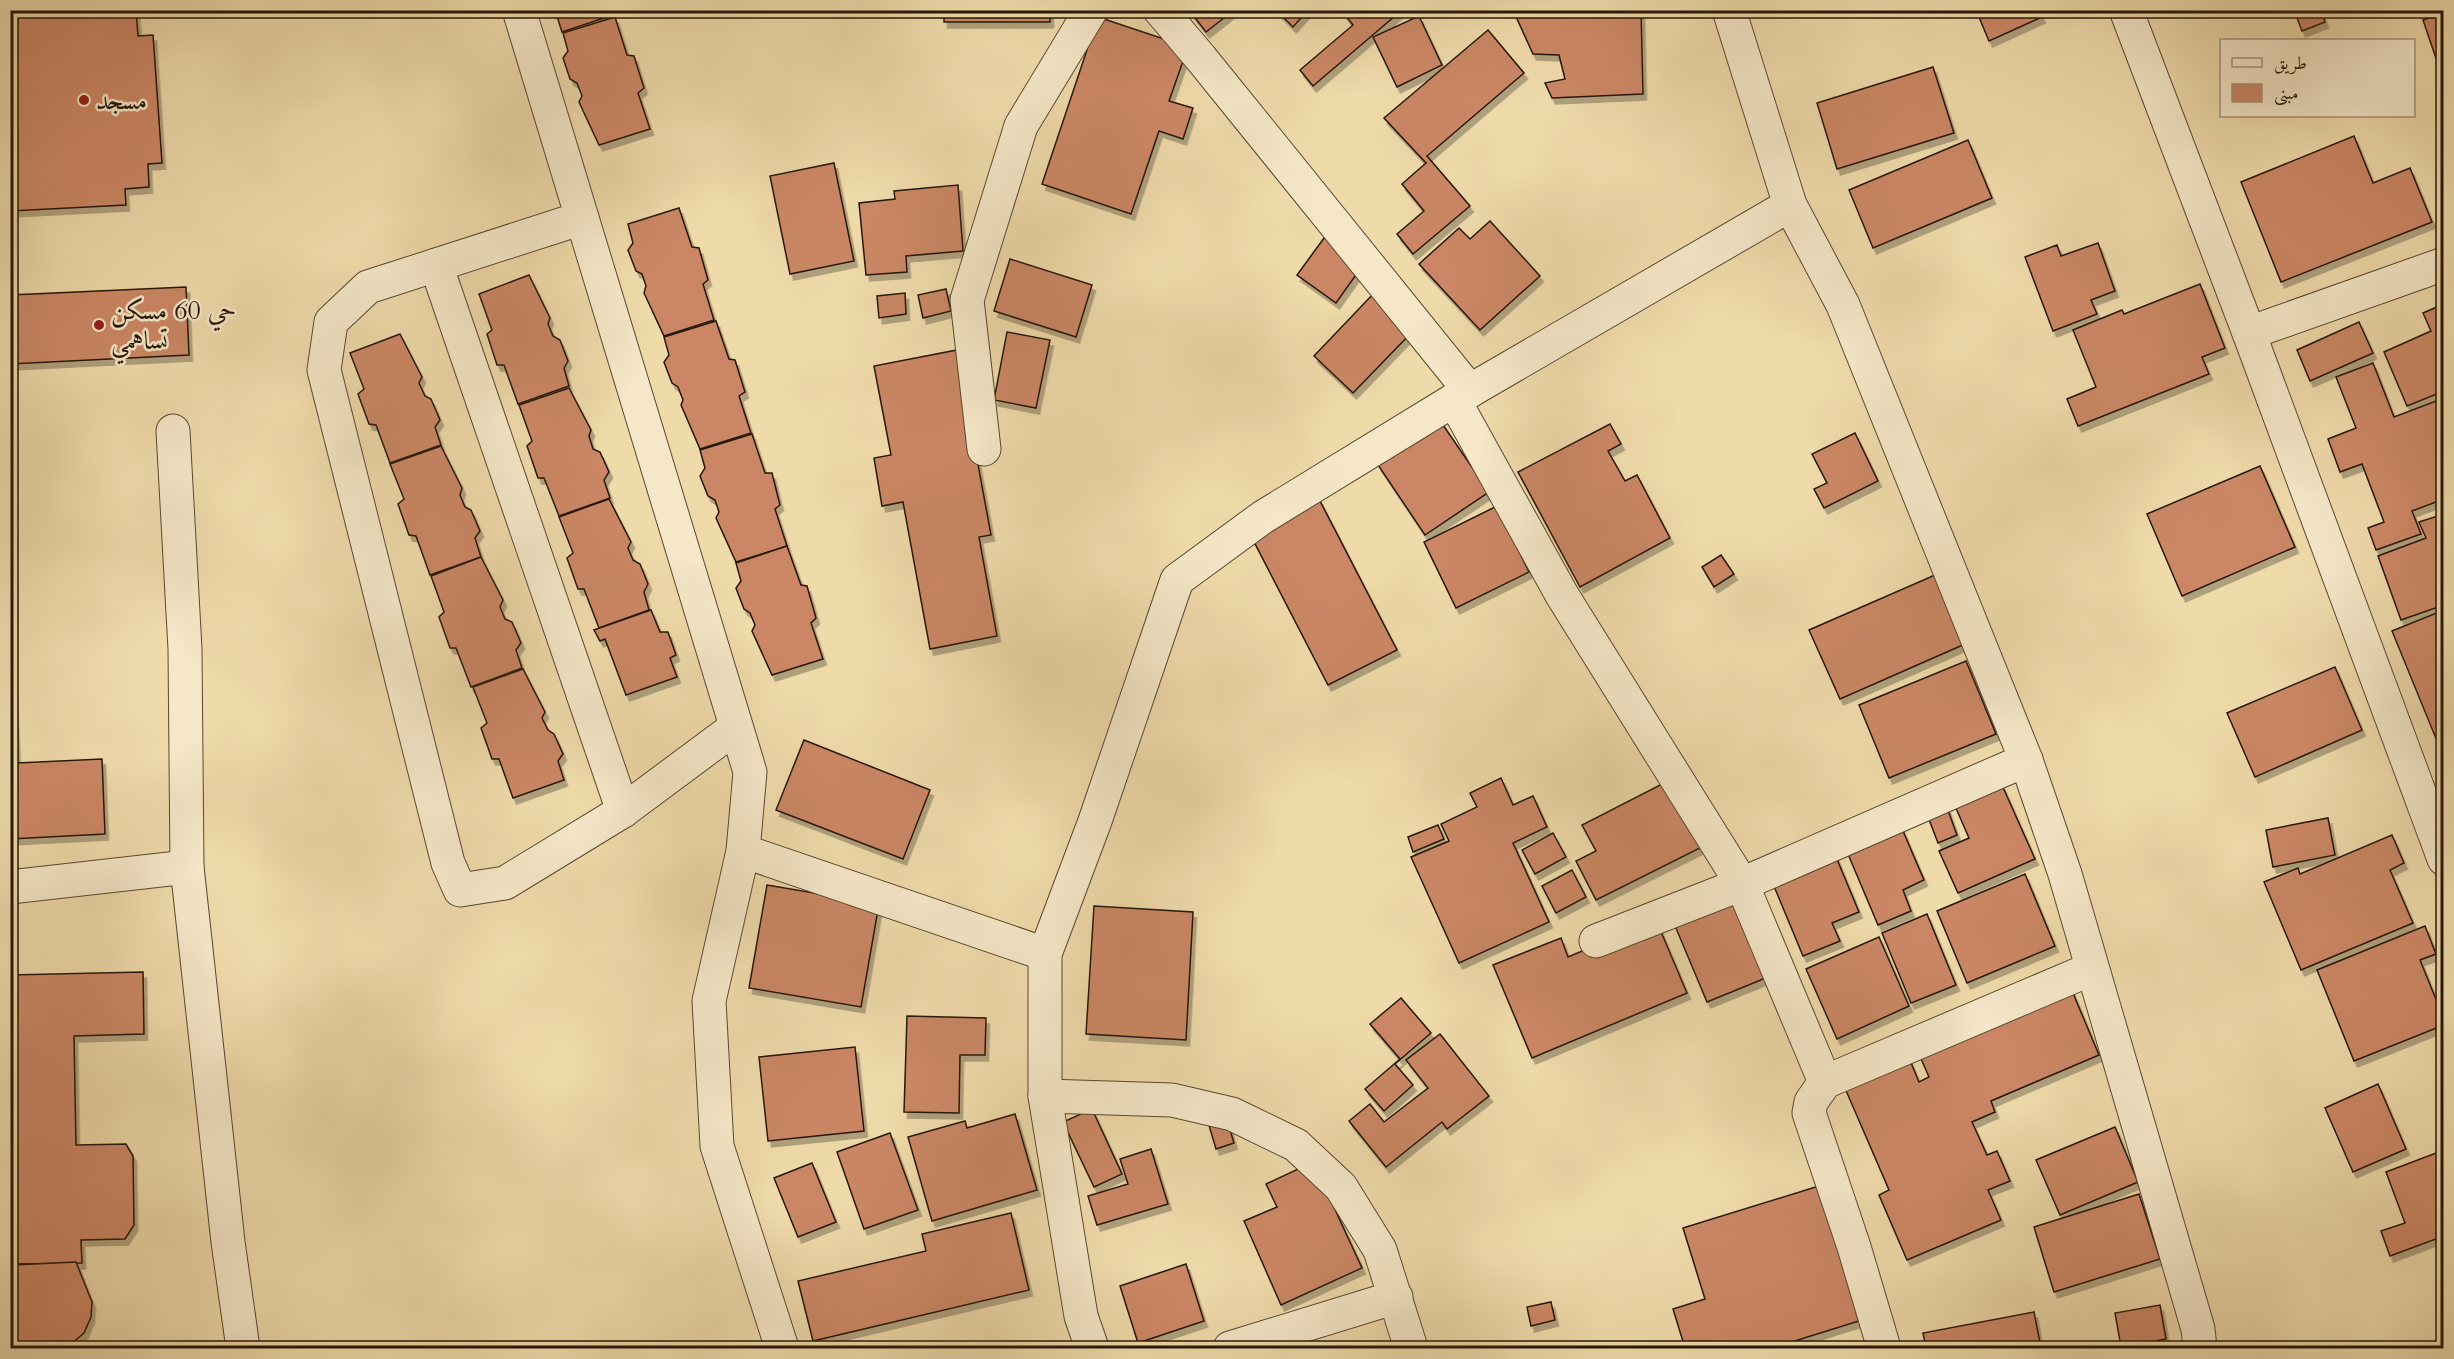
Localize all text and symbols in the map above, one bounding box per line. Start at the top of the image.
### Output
legend [2220,39,2415,117]
text: طريق [2274,51,2307,76]
text: مبنى [2274,81,2299,106]
place label: مسجد [96,83,147,118]
marker: مسجد [77,93,91,107]
place label: حي 60 مسكن تساهمي [111,293,236,365]
marker: حي 60 مسكن تساهمي [92,318,106,332]

